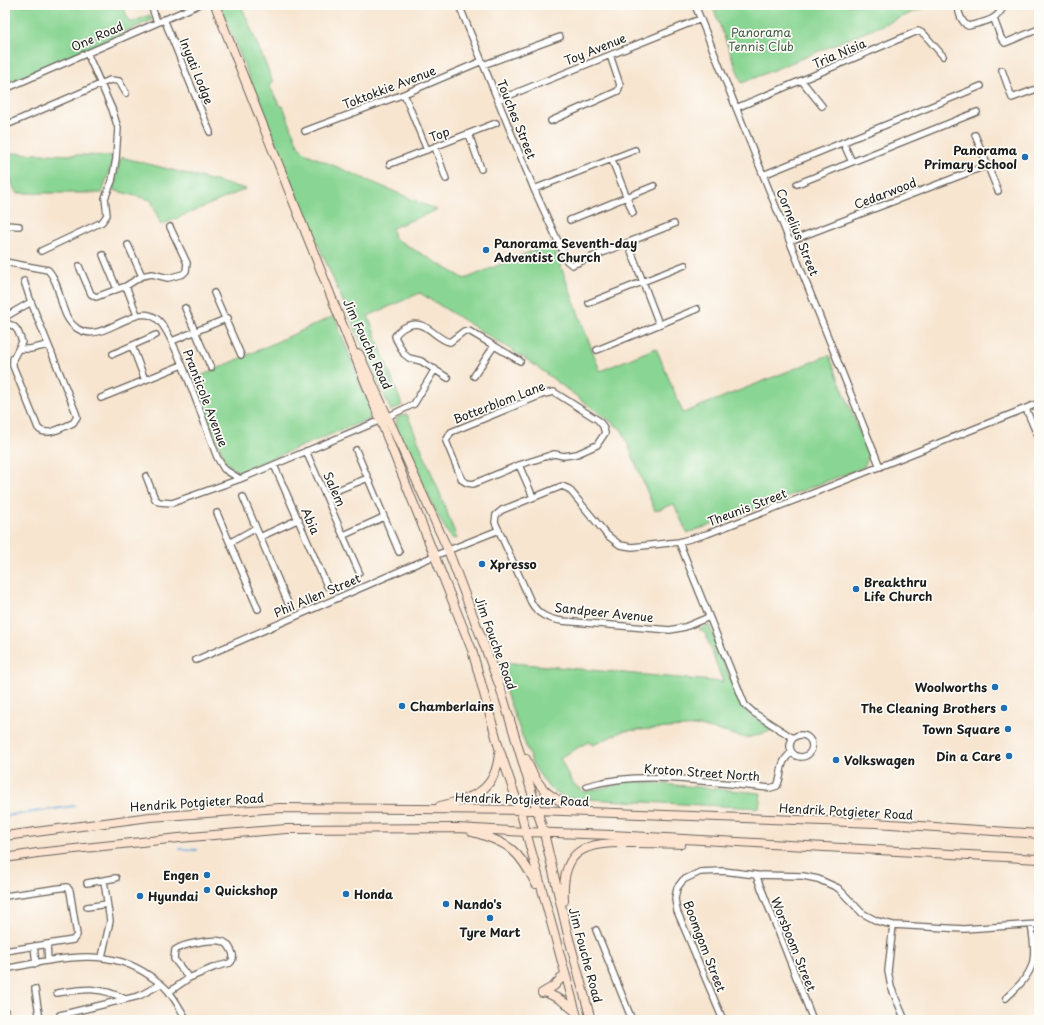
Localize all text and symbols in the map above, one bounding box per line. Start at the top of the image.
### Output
street label: One Road [68,17,126,55]
park label: Panorama Tennis Club [728,23,794,55]
street label: Toy Avenue [561,28,629,70]
street label: Tria Nisia [809,33,869,72]
street label: Inyati Lodge [176,35,218,107]
street label: Toktokkie Avenue [340,61,439,113]
street label: Touches Street [493,77,541,162]
street label: Top [426,122,452,146]
place label: Panorama Primary School [924,141,1018,173]
marker: Panorama Primary School [1020,152,1030,162]
street label: Cedarwood [851,173,919,213]
street label: Cornelius Street [772,186,824,278]
place label: Panorama Seventh-day Adventist Church [494,234,637,266]
marker: Panorama Seventh-day Adventist Church [481,245,491,255]
street label: Jim Fouche Road [339,296,397,392]
street label: Pranticole Avenue [179,347,233,450]
street label: Botterblom Lane [450,376,548,428]
street label: Salem [319,469,351,509]
street label: Theunis Street [705,484,789,530]
street label: Abia [297,505,325,538]
place label: Xpresso [490,555,537,573]
marker: Xpresso [477,559,487,569]
street label: Phil Allen Street [271,569,363,621]
place label: Breakthru Life Church [864,573,932,605]
marker: Breakthru Life Church [851,584,861,594]
street label: Jim Fouche Road [471,594,521,692]
street label: Sandpeer Avenue [554,598,655,626]
place label: Woolworths [915,678,987,696]
marker: Woolworths [990,682,1000,692]
place label: Chamberlains [410,697,494,715]
place label: The Cleaning Brothers [861,699,996,717]
marker: Chamberlains [397,701,407,711]
marker: The Cleaning Brothers [999,703,1009,713]
place label: Town Square [922,720,1000,738]
marker: Town Square [1003,724,1013,734]
place label: Din a Care [936,747,1001,765]
place label: Volkswagen [844,751,915,769]
marker: Din a Care [1004,751,1014,761]
marker: Volkswagen [831,755,841,765]
street label: Kroton Street North [644,759,760,785]
street label: Hendrik Potgieter Road [129,788,265,816]
street label: Hendrik Potgieter Road [455,788,589,810]
street label: Hendrik Potgieter Road [778,798,914,824]
place label: Engen [163,866,199,884]
marker: Engen [202,870,212,880]
place label: Quickshop [215,881,278,899]
marker: Quickshop [202,885,212,895]
place label: Honda [354,885,394,903]
place label: Hyundai [148,887,199,905]
marker: Honda [341,889,351,899]
marker: Hyundai [135,891,145,901]
street label: Worsboom Street [767,894,821,994]
place label: Nando's [454,895,502,913]
street label: Boomgom Street [679,898,731,994]
marker: Nando's [441,899,451,909]
street label: Jim Fouche Road [565,905,607,1005]
marker: Tyre Mart [485,913,495,923]
place label: Tyre Mart [459,923,521,941]

